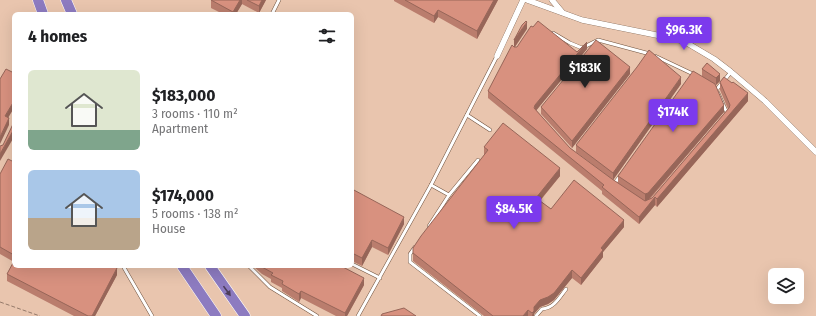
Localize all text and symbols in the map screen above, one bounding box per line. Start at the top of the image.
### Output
pin: $96.3K [651,17,717,51]
text: $96.3K [666,22,702,37]
icon: filters [316,25,338,47]
text: 4 homes [28,26,87,47]
pin: $183K [557,55,613,89]
text: $183K [569,60,601,75]
text: $183,000 [152,85,216,106]
icon: home [60,86,108,134]
pin: $174K [645,99,701,133]
text: $174K [658,104,688,119]
text: 3 rooms · 110 m² [152,106,238,121]
text: Apartment [152,121,208,136]
text: $174,000 [152,185,214,206]
icon: home [60,186,108,234]
pin: $84.5K [481,196,547,230]
text: $84.5K [495,201,533,216]
text: 5 rooms · 138 m² [152,206,238,221]
text: House [152,221,186,236]
map controls [768,268,804,304]
button: layers [768,268,804,304]
one-way arrow [223,286,231,297]

